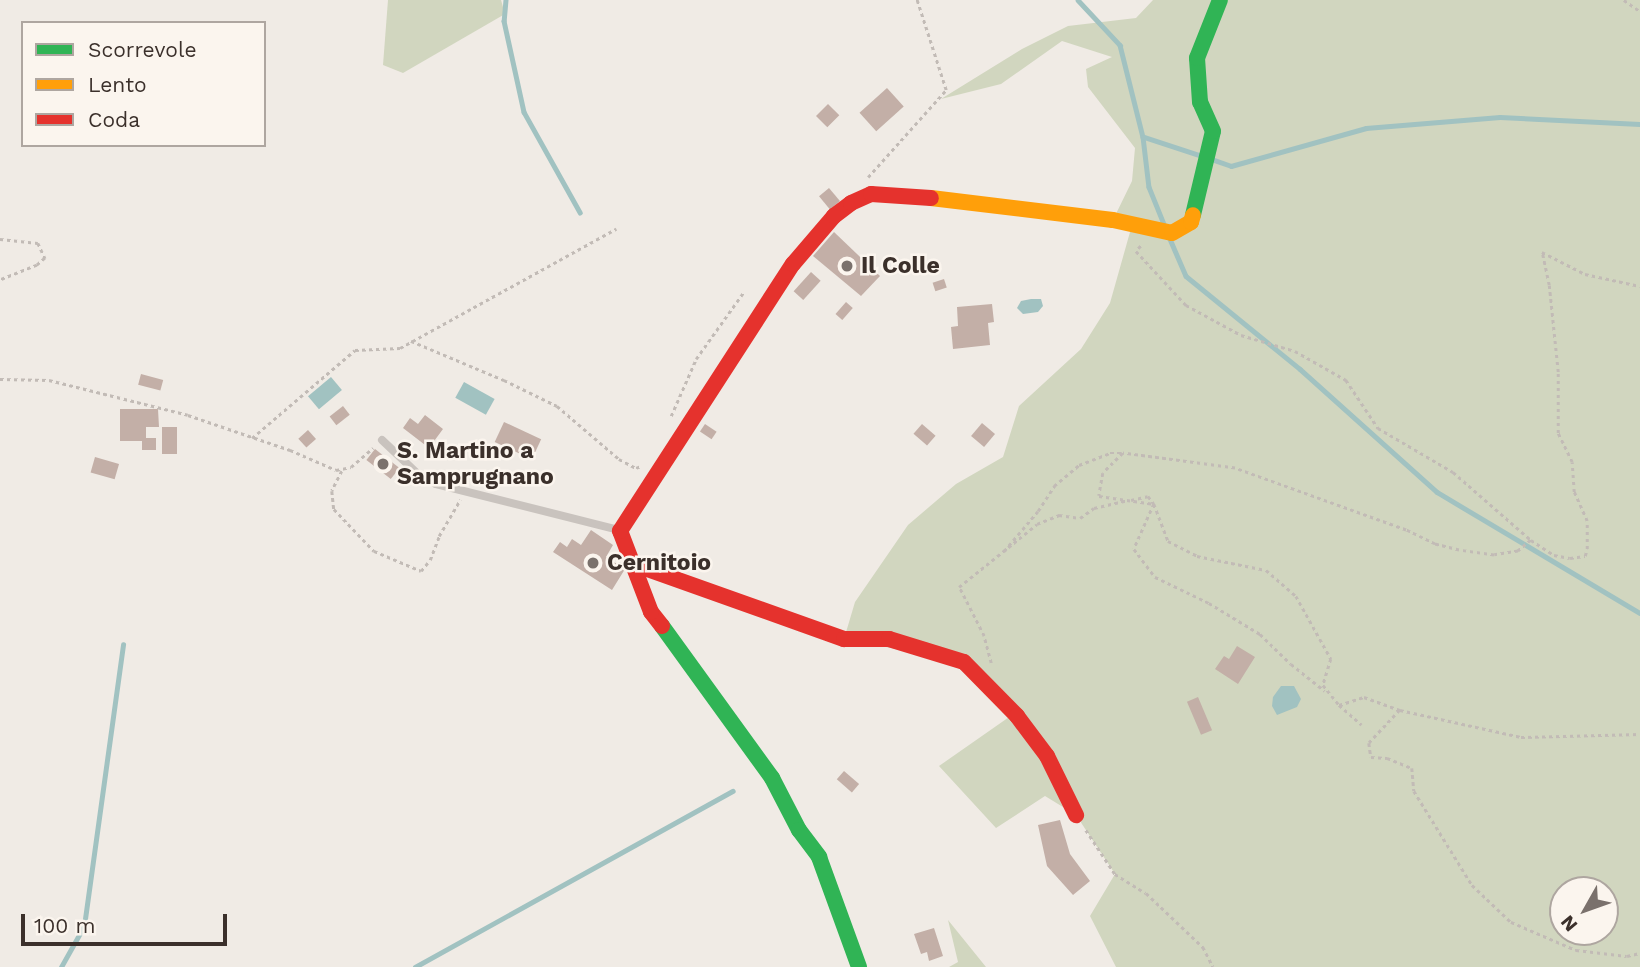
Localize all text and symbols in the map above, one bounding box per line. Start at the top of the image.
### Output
legend [21,21,266,147]
text: Scorrevole [88,37,197,62]
text: Lento [88,72,147,97]
text: Coda [88,107,140,132]
place label: Il Colle [861,252,940,280]
marker: Il Colle [839,258,855,274]
place label: S. Martino a Samprugnano [397,437,554,491]
marker: S. Martino a Samprugnano [375,456,391,472]
place label: Cernitoio [607,549,711,577]
marker: Cernitoio [585,555,601,571]
north arrow [1549,876,1619,946]
scale bar [24,900,231,944]
text: N [1556,911,1582,936]
text: 100 m [34,913,96,938]

